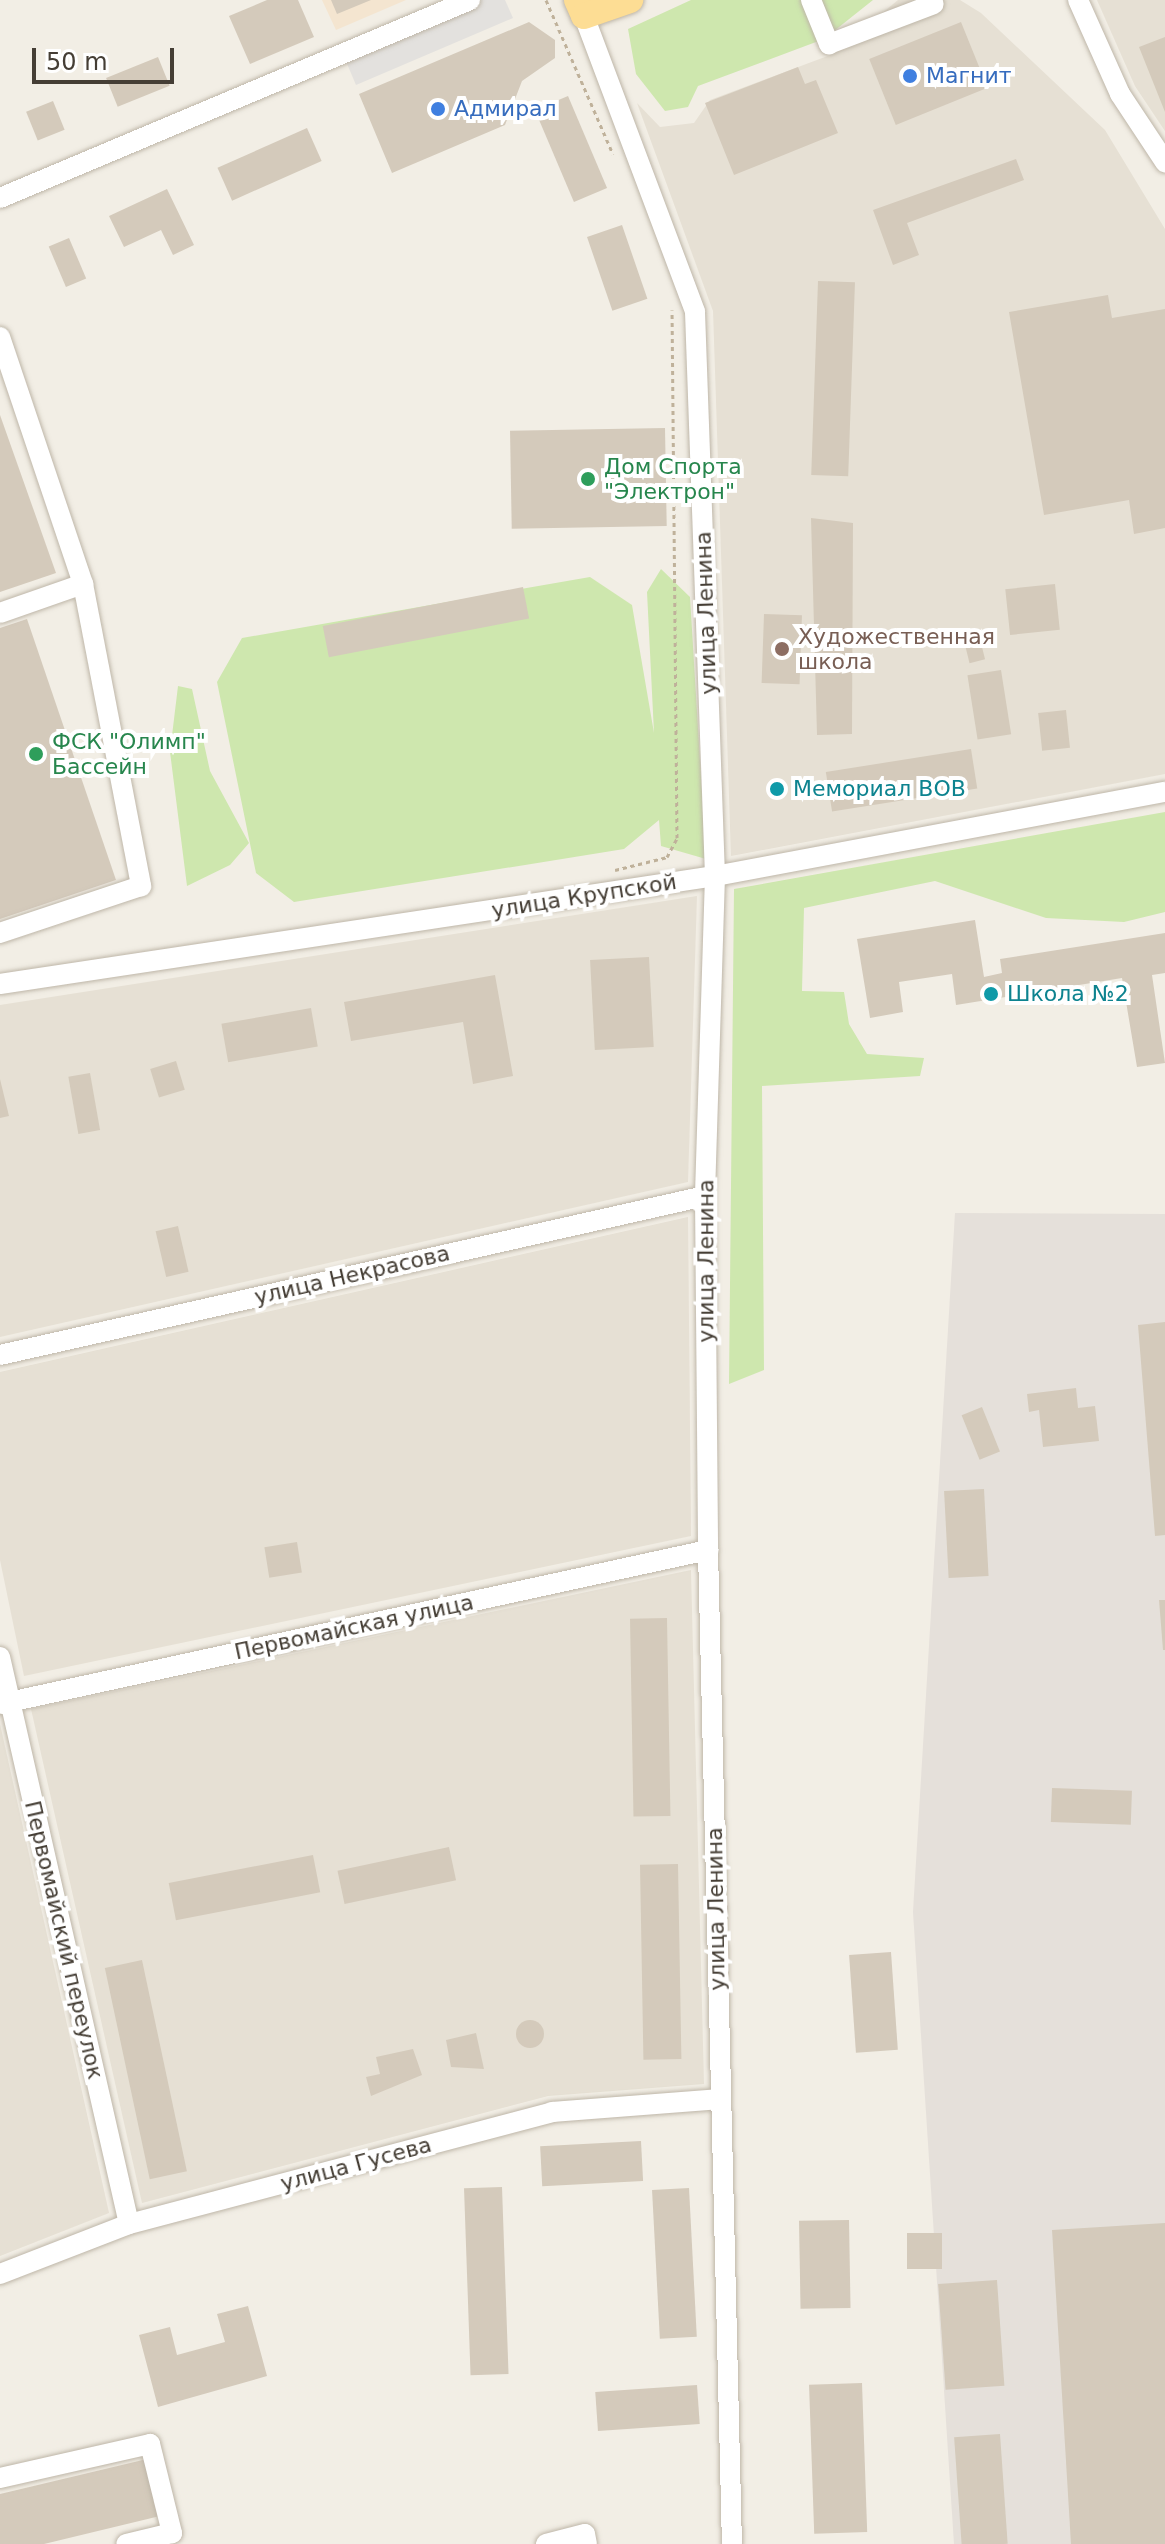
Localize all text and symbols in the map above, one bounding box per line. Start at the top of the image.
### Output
scale bar [36,32,178,82]
text: 50 m [46,48,108,76]
place label: Магнит [926,63,1012,89]
marker: Магнит [901,67,919,85]
place label: Адмирал [454,96,557,122]
marker: Адмирал [429,100,447,118]
place label: Дом Спорта "Электрон" [604,453,742,504]
marker: Дом Спорта "Электрон" [579,470,597,488]
street label: улица Ленина [690,531,722,695]
place label: Художественная школа [798,623,995,674]
marker: Художественная школа [773,640,791,658]
place label: ФСК "Олимп" Бассейн [52,728,206,780]
marker: ФСК "Олимп" Бассейн [27,745,45,763]
place label: Мемориал ВОВ [793,776,966,802]
marker: Мемориал ВОВ [768,780,786,798]
street label: улица Крупской [490,868,678,924]
place label: Школа №2 [1007,981,1129,1007]
marker: Школа №2 [982,985,1000,1003]
street label: улица Ленина [693,1179,719,1343]
street label: улица Некрасова [252,1240,452,1310]
street label: Первомайская улица [232,1589,476,1665]
street label: Первомайский переулок [19,1798,109,2082]
street label: улица Ленина [701,1827,731,1991]
street label: улица Гусева [278,2131,434,2197]

